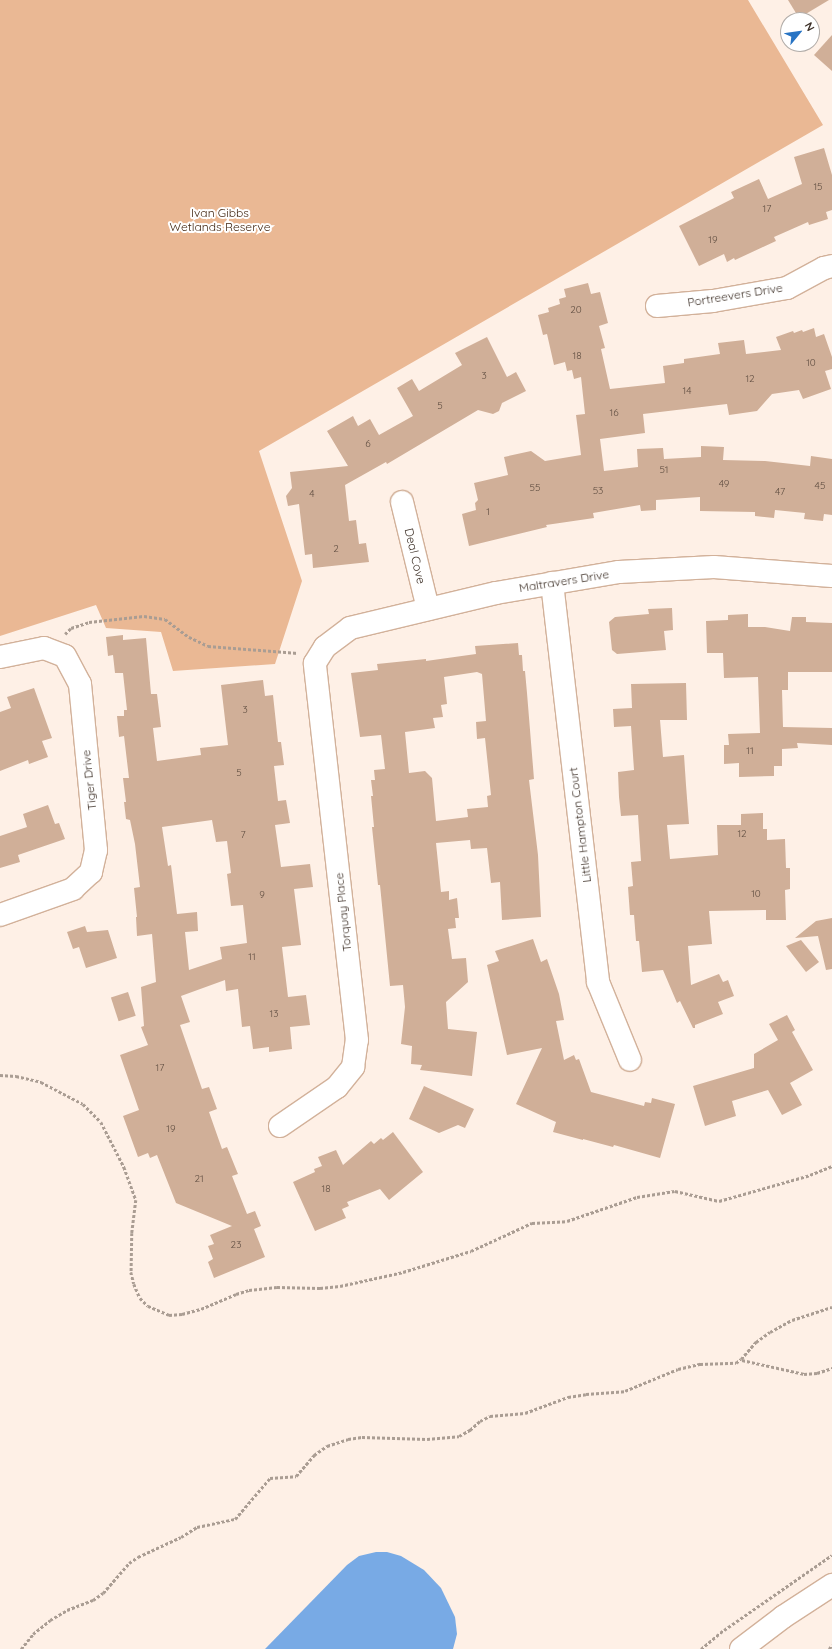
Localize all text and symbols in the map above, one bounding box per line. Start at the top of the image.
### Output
north arrow [780,12,820,52]
text: N [802,20,818,34]
house number: 15 [813,181,823,193]
house number: 17 [763,203,771,215]
park label: Ivan Gibbs Wetlands Reserve [170,206,270,234]
house number: 19 [708,234,718,246]
street label: Portreevers Drive [686,280,784,310]
house number: 20 [570,304,582,316]
house number: 18 [572,350,582,362]
house number: 10 [806,357,816,369]
house number: 3 [481,370,487,382]
house number: 12 [745,373,755,385]
house number: 14 [683,385,691,397]
house number: 5 [437,400,443,412]
house number: 16 [609,407,619,419]
house number: 6 [365,438,371,450]
house number: 51 [659,464,669,476]
house number: 49 [719,478,729,490]
house number: 45 [815,480,825,492]
house number: 55 [530,482,540,494]
house number: 53 [593,485,603,497]
house number: 47 [775,486,785,498]
house number: 4 [309,488,315,500]
house number: 1 [486,506,490,518]
street label: Deal Cove [402,527,428,585]
house number: 2 [333,543,339,555]
street label: Maltravers Drive [518,567,610,595]
house number: 3 [242,704,248,716]
house number: 11 [746,745,754,757]
street label: Tiger Drive [79,749,99,811]
house number: 5 [236,767,242,779]
street label: Little Hampton Court [566,767,594,883]
house number: 12 [737,828,747,840]
house number: 7 [240,829,246,841]
street label: Torquay Place [332,872,354,952]
house number: 10 [751,888,761,900]
house number: 9 [259,889,265,901]
house number: 11 [248,951,256,963]
house number: 13 [270,1008,278,1020]
house number: 17 [156,1062,164,1074]
house number: 19 [166,1123,176,1135]
house number: 21 [194,1173,204,1185]
house number: 18 [321,1183,331,1195]
house number: 23 [231,1239,241,1251]

